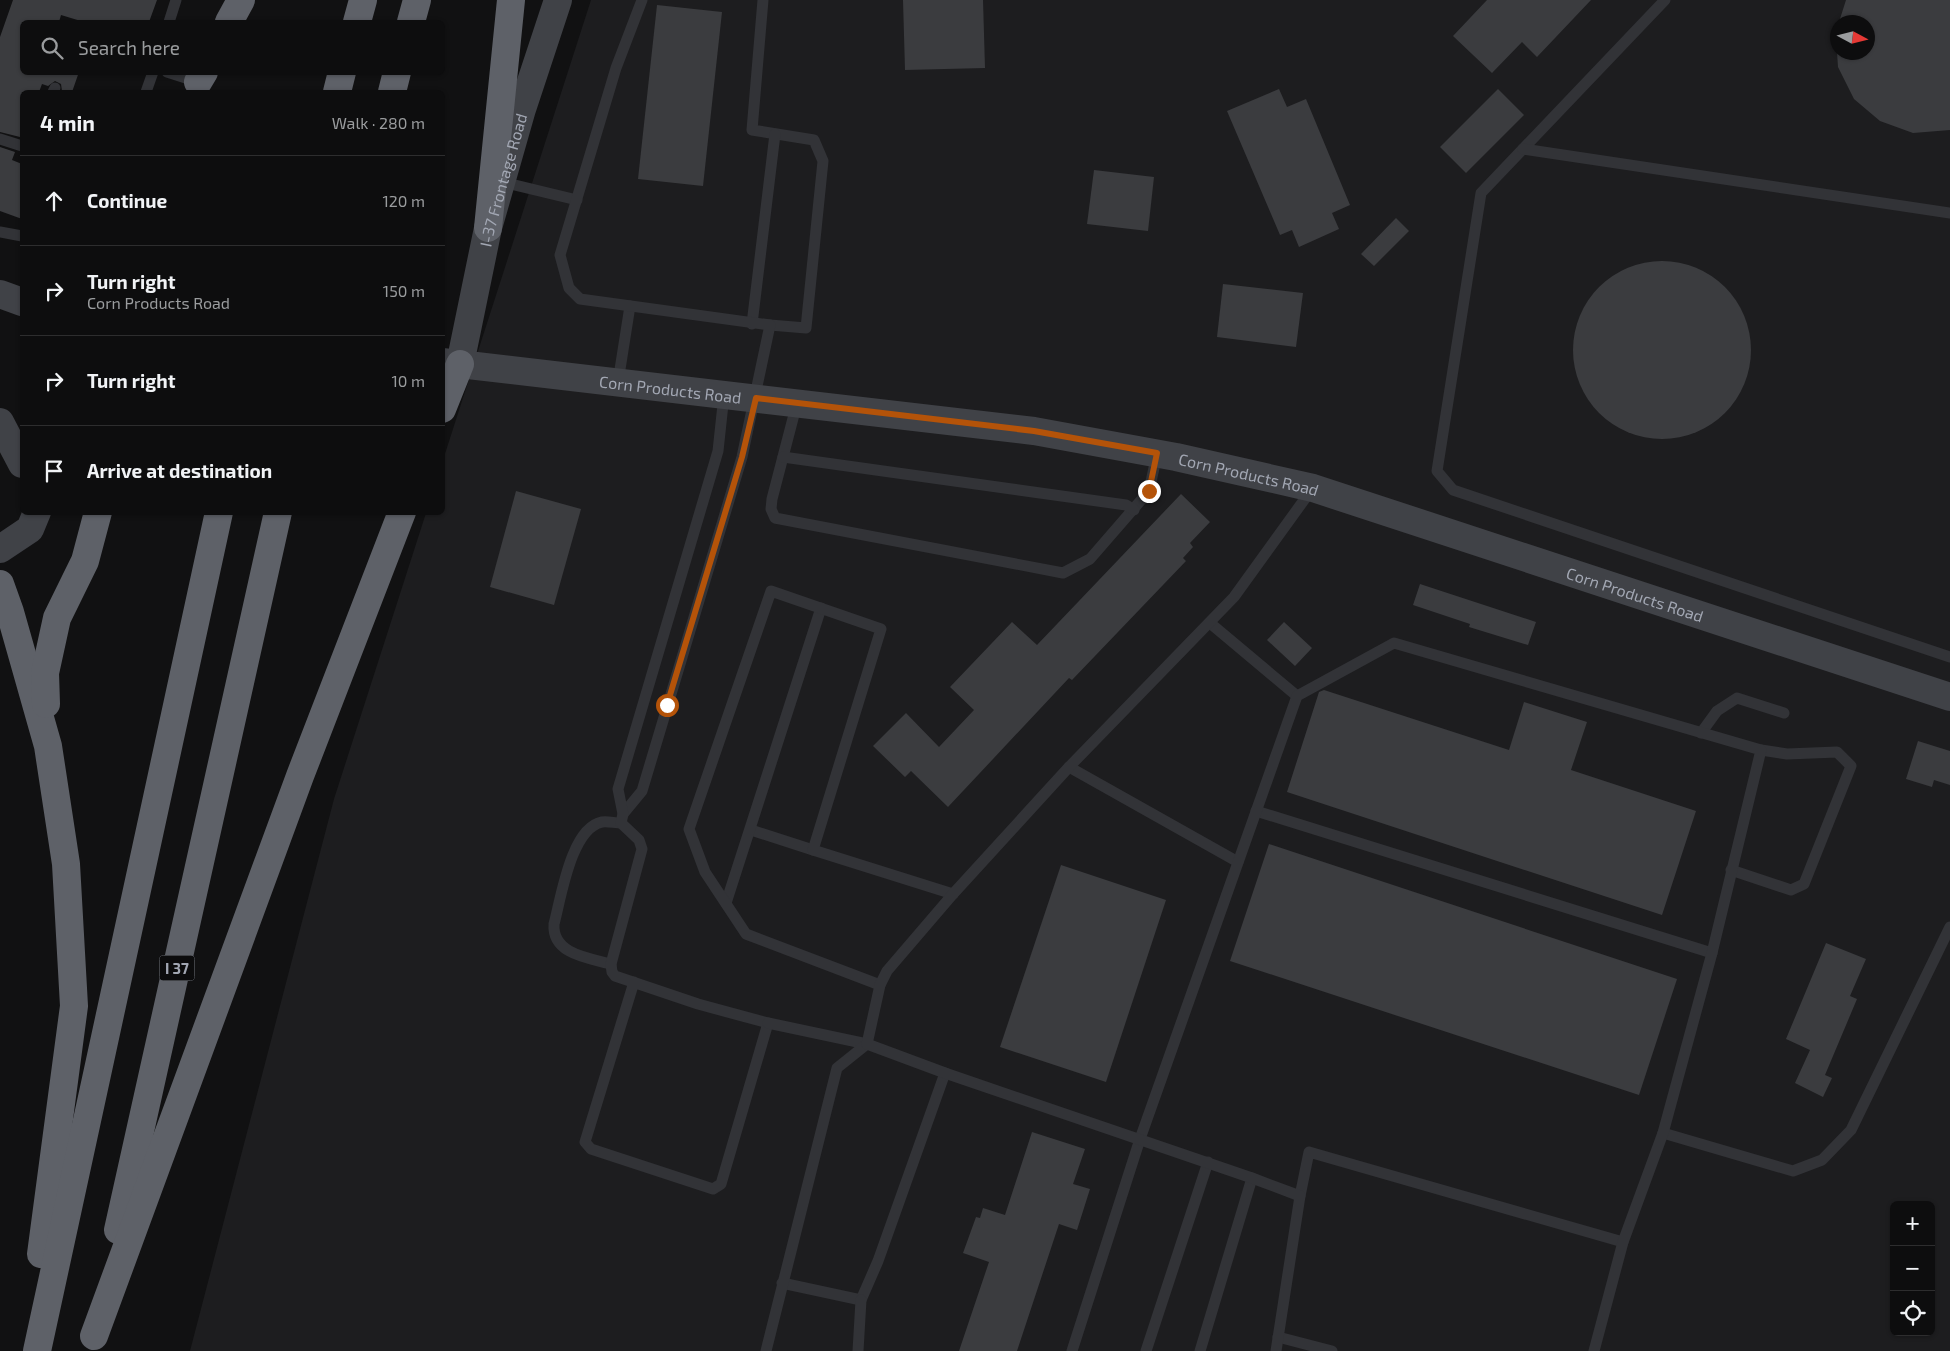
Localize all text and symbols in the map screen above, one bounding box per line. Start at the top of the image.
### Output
north arrow [1830,15,1875,60]
search box [20,20,445,75]
icon: search [38,34,66,62]
text: Search here [78,36,180,59]
text: 4 min [40,110,95,135]
street label: I-37 Frontage Road [475,111,530,248]
text: Walk · 280 m [332,113,425,132]
icon: ahead [40,187,68,215]
text: Continue [87,189,167,212]
text: 120 m [382,191,425,210]
text: Turn right [87,270,175,293]
icon: right [40,277,68,305]
text: 150 m [383,281,425,300]
text: Corn Products Road [87,293,230,312]
icon: right [40,367,68,395]
text: Turn right [87,369,175,392]
text: 10 m [391,371,425,390]
street label: Corn Products Road [598,371,743,406]
street label: Corn Products Road [1177,448,1321,499]
icon: arrive [40,457,68,485]
text: Arrive at destination [87,459,272,482]
route end [1138,480,1161,503]
street label: Corn Products Road [1564,562,1706,625]
route start [656,694,679,717]
road number: I 37 [160,956,194,980]
map controls [1890,1201,1935,1336]
button: + [1890,1201,1935,1246]
button: − [1890,1246,1935,1291]
button: locate [1890,1291,1935,1336]

